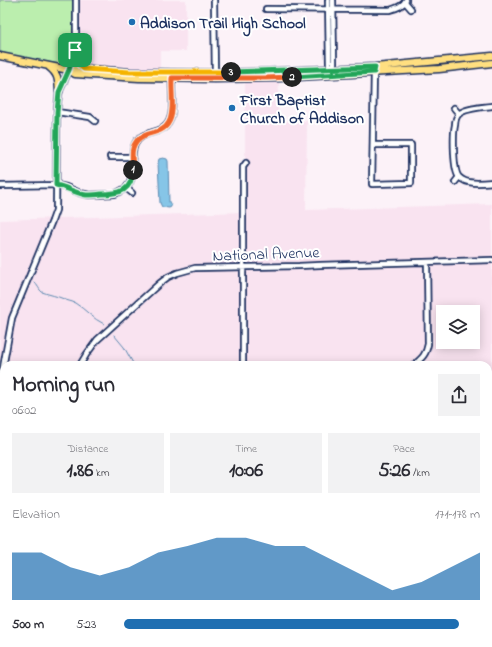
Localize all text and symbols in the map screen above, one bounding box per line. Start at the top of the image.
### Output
place label: Addison Trail High School [140,12,306,37]
marker: Addison Trail High School [127,17,137,27]
pin [58,33,92,67]
icon: arrive [64,39,86,61]
pin: 3 [221,62,241,82]
text: 3 [229,64,233,80]
pin: 2 [282,67,302,87]
text: 2 [289,69,295,85]
place label: First Baptist Church of Addison [239,89,364,131]
marker: First Baptist Church of Addison [227,103,237,113]
pin: 1 [123,160,143,180]
text: 1 [131,162,135,178]
street label: National Avenue [212,241,321,269]
map controls [436,305,480,349]
button: layers [436,305,480,349]
text: Morning run [12,370,115,402]
button: share [438,374,480,416]
text: 06:02 [12,401,37,420]
text: Distance [68,441,108,457]
text: Time [235,441,257,457]
text: Pace [393,441,415,457]
text: 1.86 [67,457,93,486]
text: 10:06 [229,457,263,486]
text: 5:26 [378,457,410,486]
text: km [93,465,109,481]
text: /km [410,465,430,481]
text: Elevation [12,505,60,524]
text: 171–178 m [435,505,480,524]
text: 500 m [12,615,44,634]
text: 5:23 [76,615,96,634]

